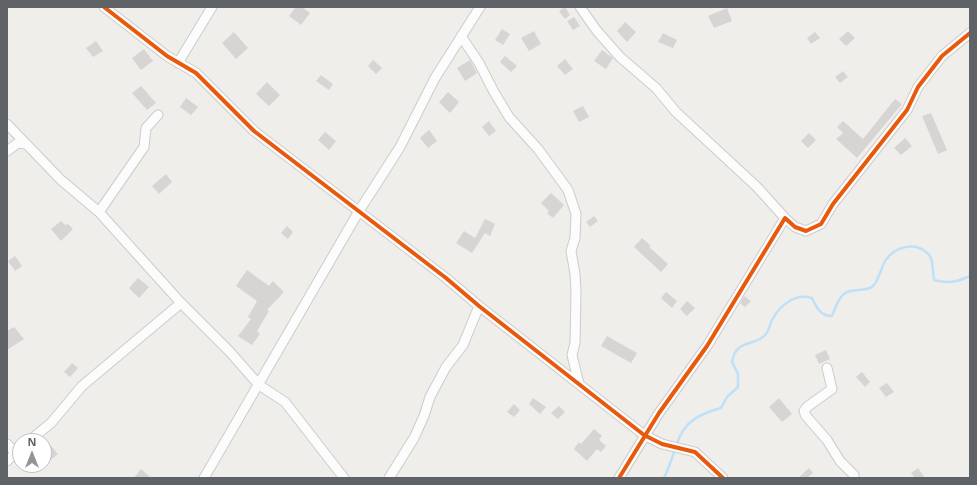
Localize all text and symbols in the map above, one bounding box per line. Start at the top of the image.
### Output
north arrow [12,433,52,473]
text: N [28,434,36,449]

